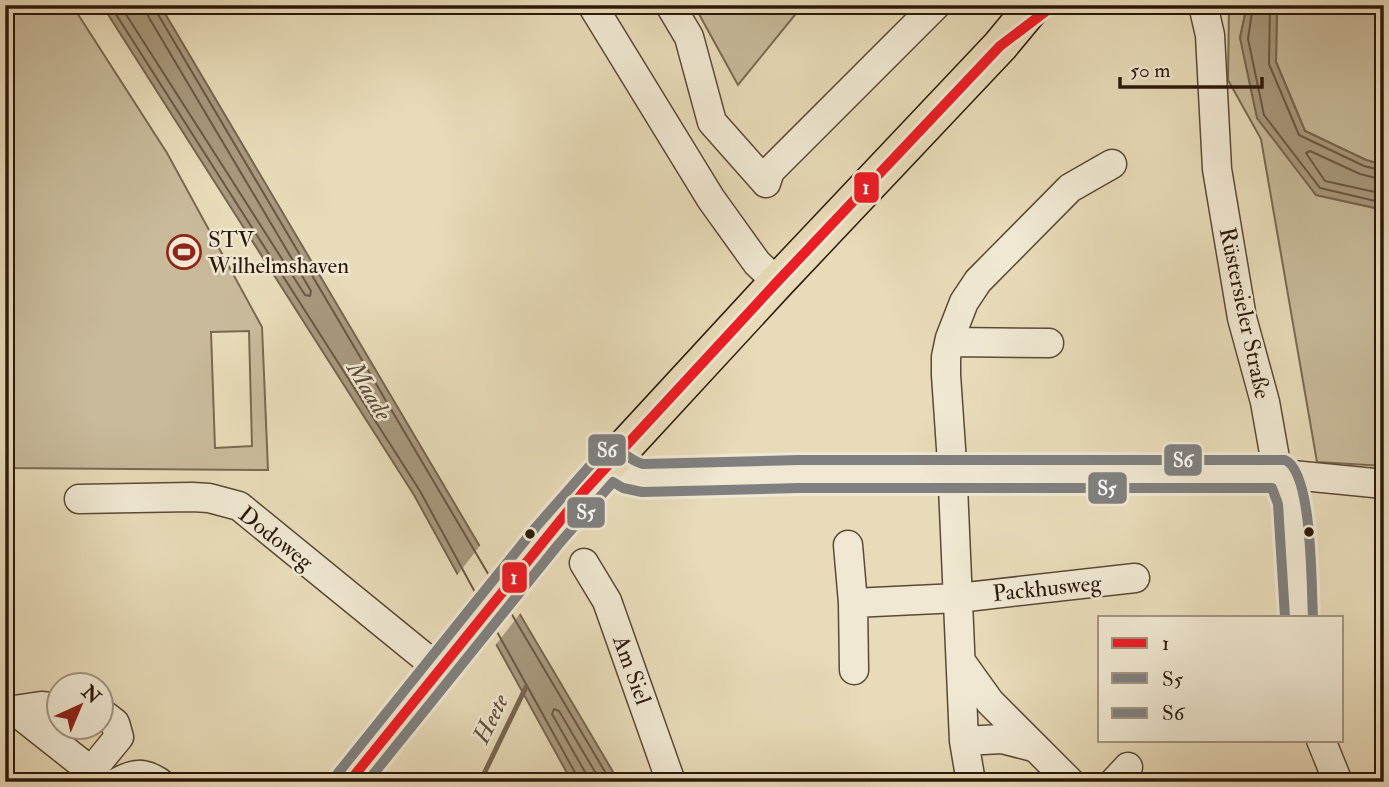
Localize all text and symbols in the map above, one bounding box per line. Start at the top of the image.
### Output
scale bar [1120,46,1261,90]
text: 50 m [1130,57,1171,84]
line badge: 1 [853,171,880,204]
text: 1 [863,176,870,200]
place label: STV Wilhelmshaven [207,225,349,280]
street label: Rüstersieler Straße [1213,225,1277,402]
sports icon: STV Wilhelmshaven [165,233,203,271]
water label: Maade [338,354,399,427]
line badge: S6 [587,433,627,467]
text: S6 [597,439,618,463]
line badge: S6 [1163,443,1203,477]
text: S6 [1173,449,1194,473]
line badge: S5 [1087,471,1128,505]
text: S5 [1098,477,1117,501]
line badge: S5 [566,496,606,529]
street label: Dodoweg [233,500,320,577]
text: S5 [577,501,596,525]
unlabelled marker [1302,525,1316,539]
unlabelled marker [523,527,537,541]
line badge: 1 [501,561,528,594]
text: 1 [511,566,518,590]
street label: Packhusweg [991,568,1103,608]
legend [1098,616,1344,742]
street label: Am Siel [606,630,658,709]
text: 1 [1162,630,1170,657]
text: S5 [1162,666,1184,693]
north arrow [46,672,116,742]
text: N [76,679,106,710]
water label: Heete [465,688,517,750]
text: S6 [1162,700,1186,727]

